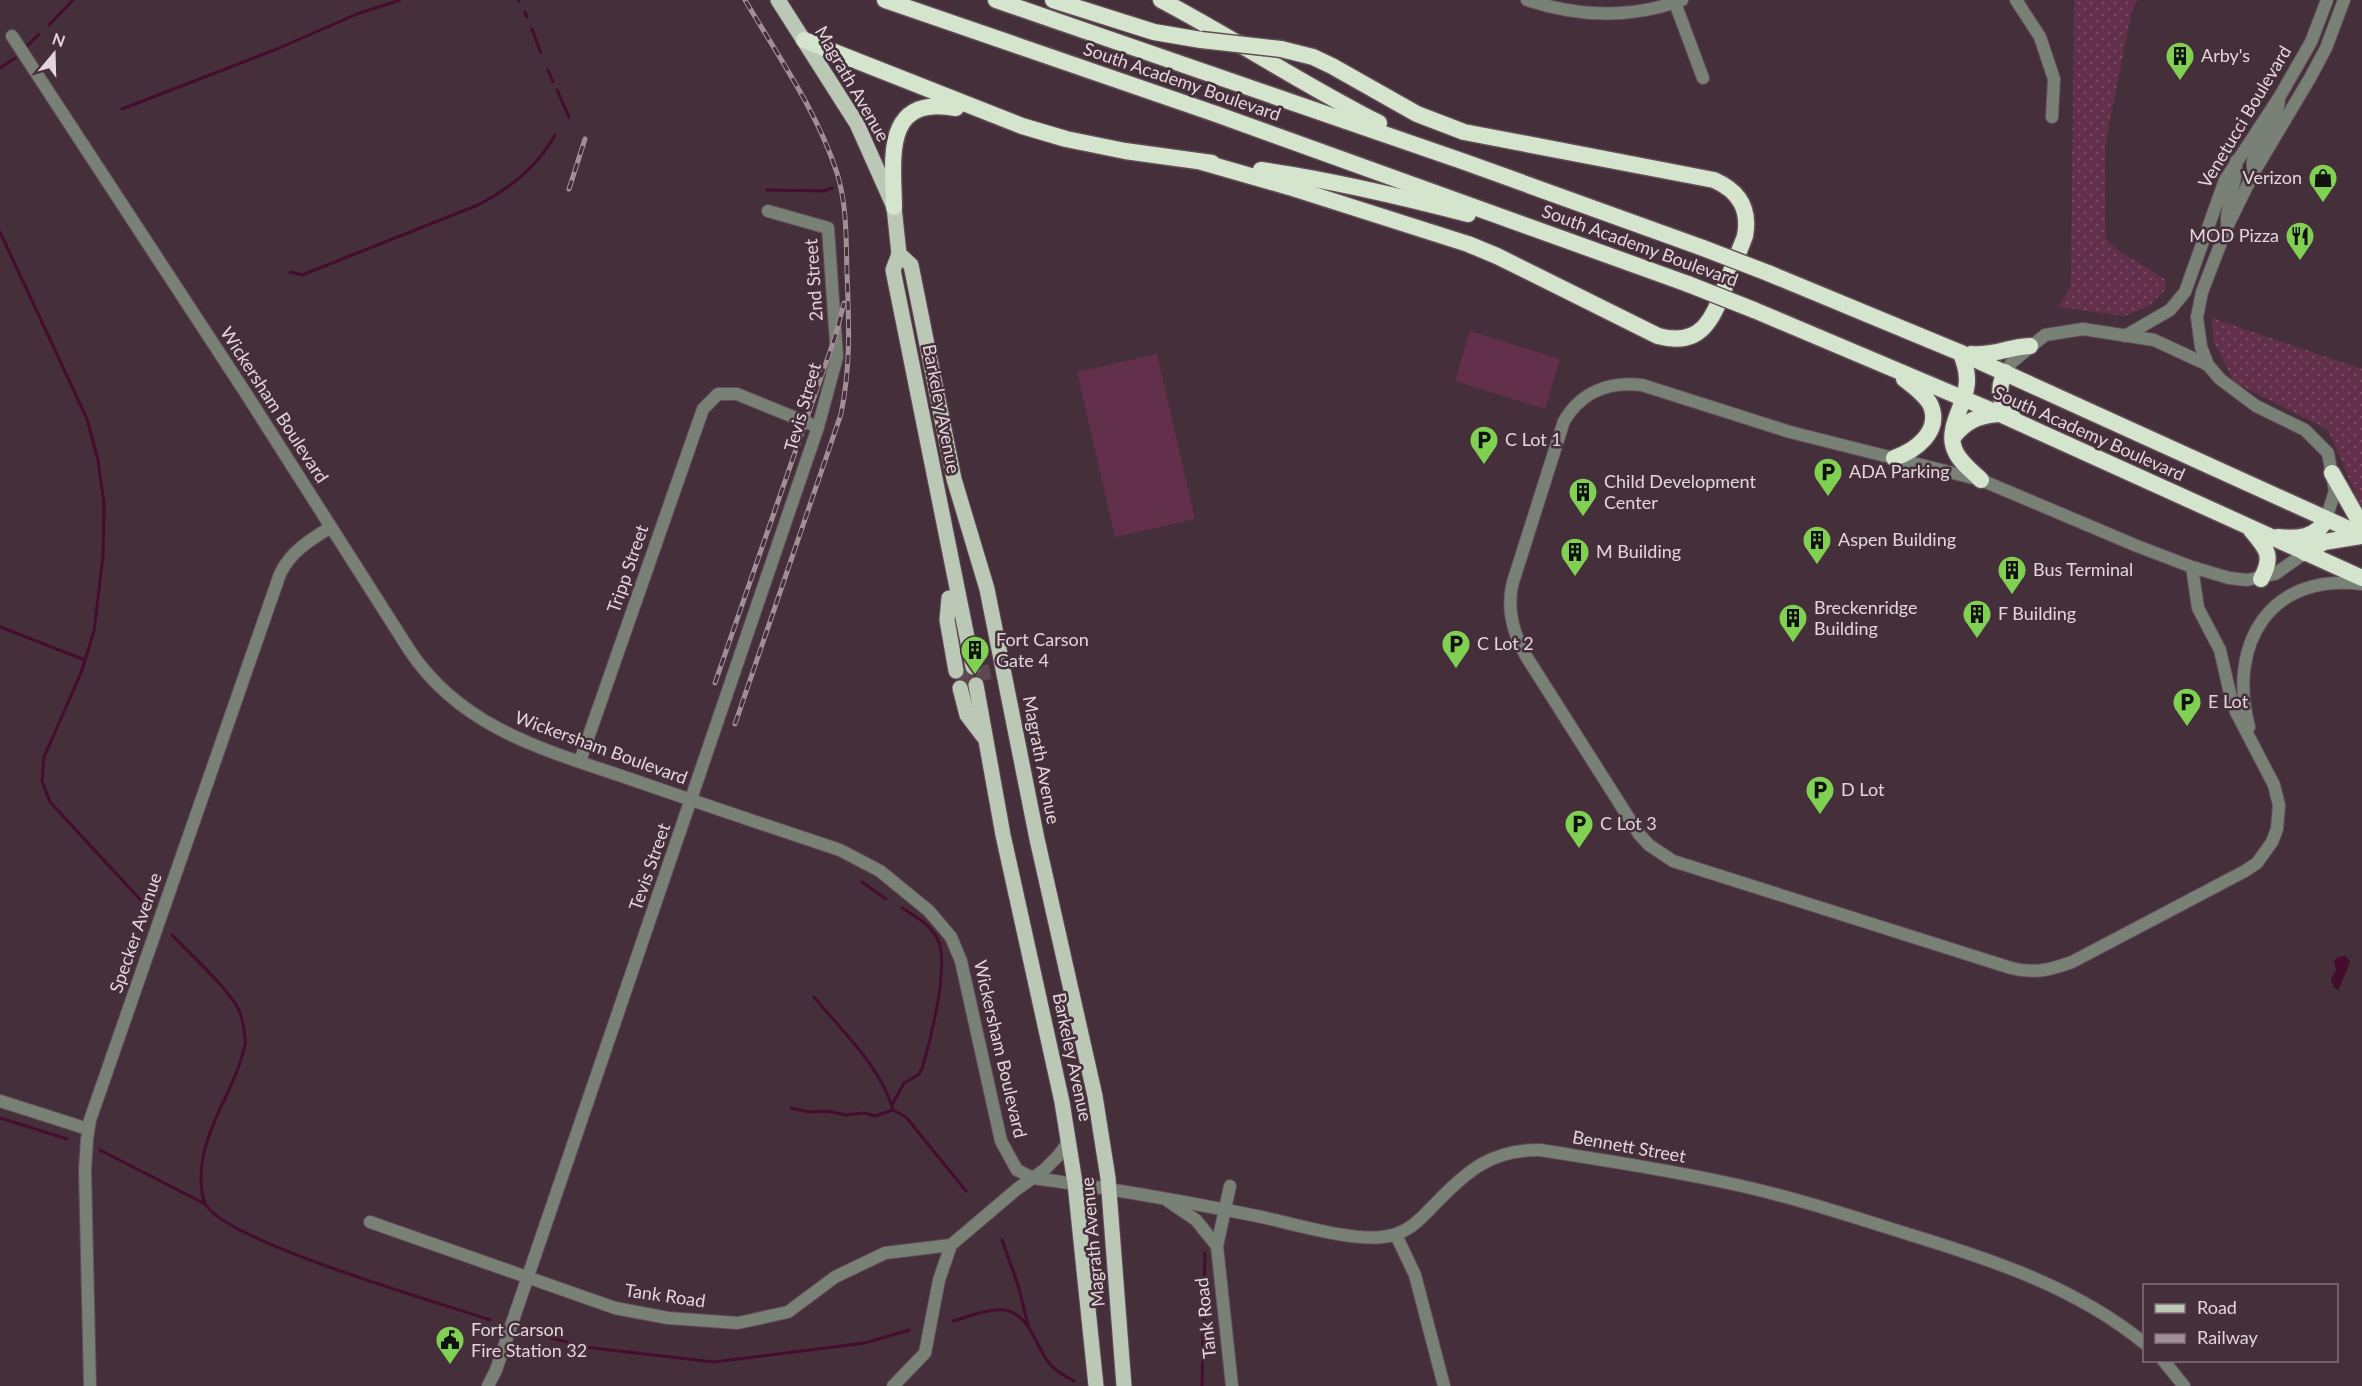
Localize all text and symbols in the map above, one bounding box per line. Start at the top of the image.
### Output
street label: Magrath Avenue [811,22,895,145]
north arrow [24,24,84,84]
text: N [50,28,68,50]
street label: South Academy Boulevard [1081,37,1284,125]
building icon: Arby's [2164,40,2196,82]
street label: Venetucci Boulevard [2193,41,2295,192]
place label: Arby's [2201,44,2250,66]
shop icon: Verizon [2307,162,2339,204]
place label: Verizon [2243,166,2302,188]
street label: South Academy Boulevard [1539,199,1741,291]
restaurant icon: MOD Pizza [2284,220,2316,262]
place label: MOD Pizza [2189,224,2279,246]
street label: 2nd Street [799,238,827,322]
street label: Wickersham Boulevard [216,322,334,487]
street label: Barkeley Avenue [919,342,965,475]
street label: Tevis Street [779,359,825,454]
street label: South Academy Boulevard [1990,381,2189,485]
parking icon: C Lot 1 [1468,424,1500,466]
place label: C Lot 1 [1505,428,1562,450]
parking icon: ADA Parking [1812,456,1844,498]
place label: ADA Parking [1849,460,1950,482]
place label: Child Development Center [1604,470,1757,513]
building icon: Child Development Center [1567,476,1599,518]
street label: Tripp Street [602,521,653,616]
building icon: Aspen Building [1801,524,1833,566]
place label: Aspen Building [1838,528,1956,550]
building icon: M Building [1559,536,1591,578]
place label: M Building [1596,540,1681,562]
building icon: Bus Terminal [1996,554,2028,596]
place label: Bus Terminal [2033,558,2133,580]
place label: Breckenridge Building [1814,596,1918,639]
building icon: F Building [1961,598,1993,640]
building icon: Breckenridge Building [1777,602,1809,644]
place label: F Building [1998,602,2076,624]
place label: Fort Carson Gate 4 [996,628,1089,671]
parking icon: C Lot 2 [1440,628,1472,670]
place label: C Lot 2 [1477,632,1534,654]
building icon: Fort Carson Gate 4 [959,634,991,676]
parking icon: E Lot [2171,686,2203,728]
place label: E Lot [2208,690,2249,712]
street label: Magrath Avenue [1019,694,1065,826]
street label: Wickersham Boulevard [512,706,691,789]
parking icon: D Lot [1804,774,1836,816]
place label: D Lot [1841,778,1885,800]
parking icon: C Lot 3 [1563,808,1595,850]
place label: C Lot 3 [1600,812,1657,834]
street label: Tevis Street [624,819,674,913]
street label: Specker Avenue [104,870,166,996]
street label: Wickersham Boulevard [970,958,1032,1140]
street label: Barkeley Avenue [1049,990,1097,1123]
street label: Bennett Street [1571,1125,1688,1167]
street label: Magrath Avenue [1075,1176,1109,1308]
street label: Tank Road [1190,1277,1220,1360]
street label: Tank Road [623,1278,707,1312]
legend [2143,1284,2338,1362]
text: Road [2197,1296,2237,1318]
place label: Fort Carson Fire Station 32 [471,1318,587,1361]
public building icon: Fort Carson Fire Station 32 [434,1324,466,1366]
text: Railway [2197,1326,2258,1348]

